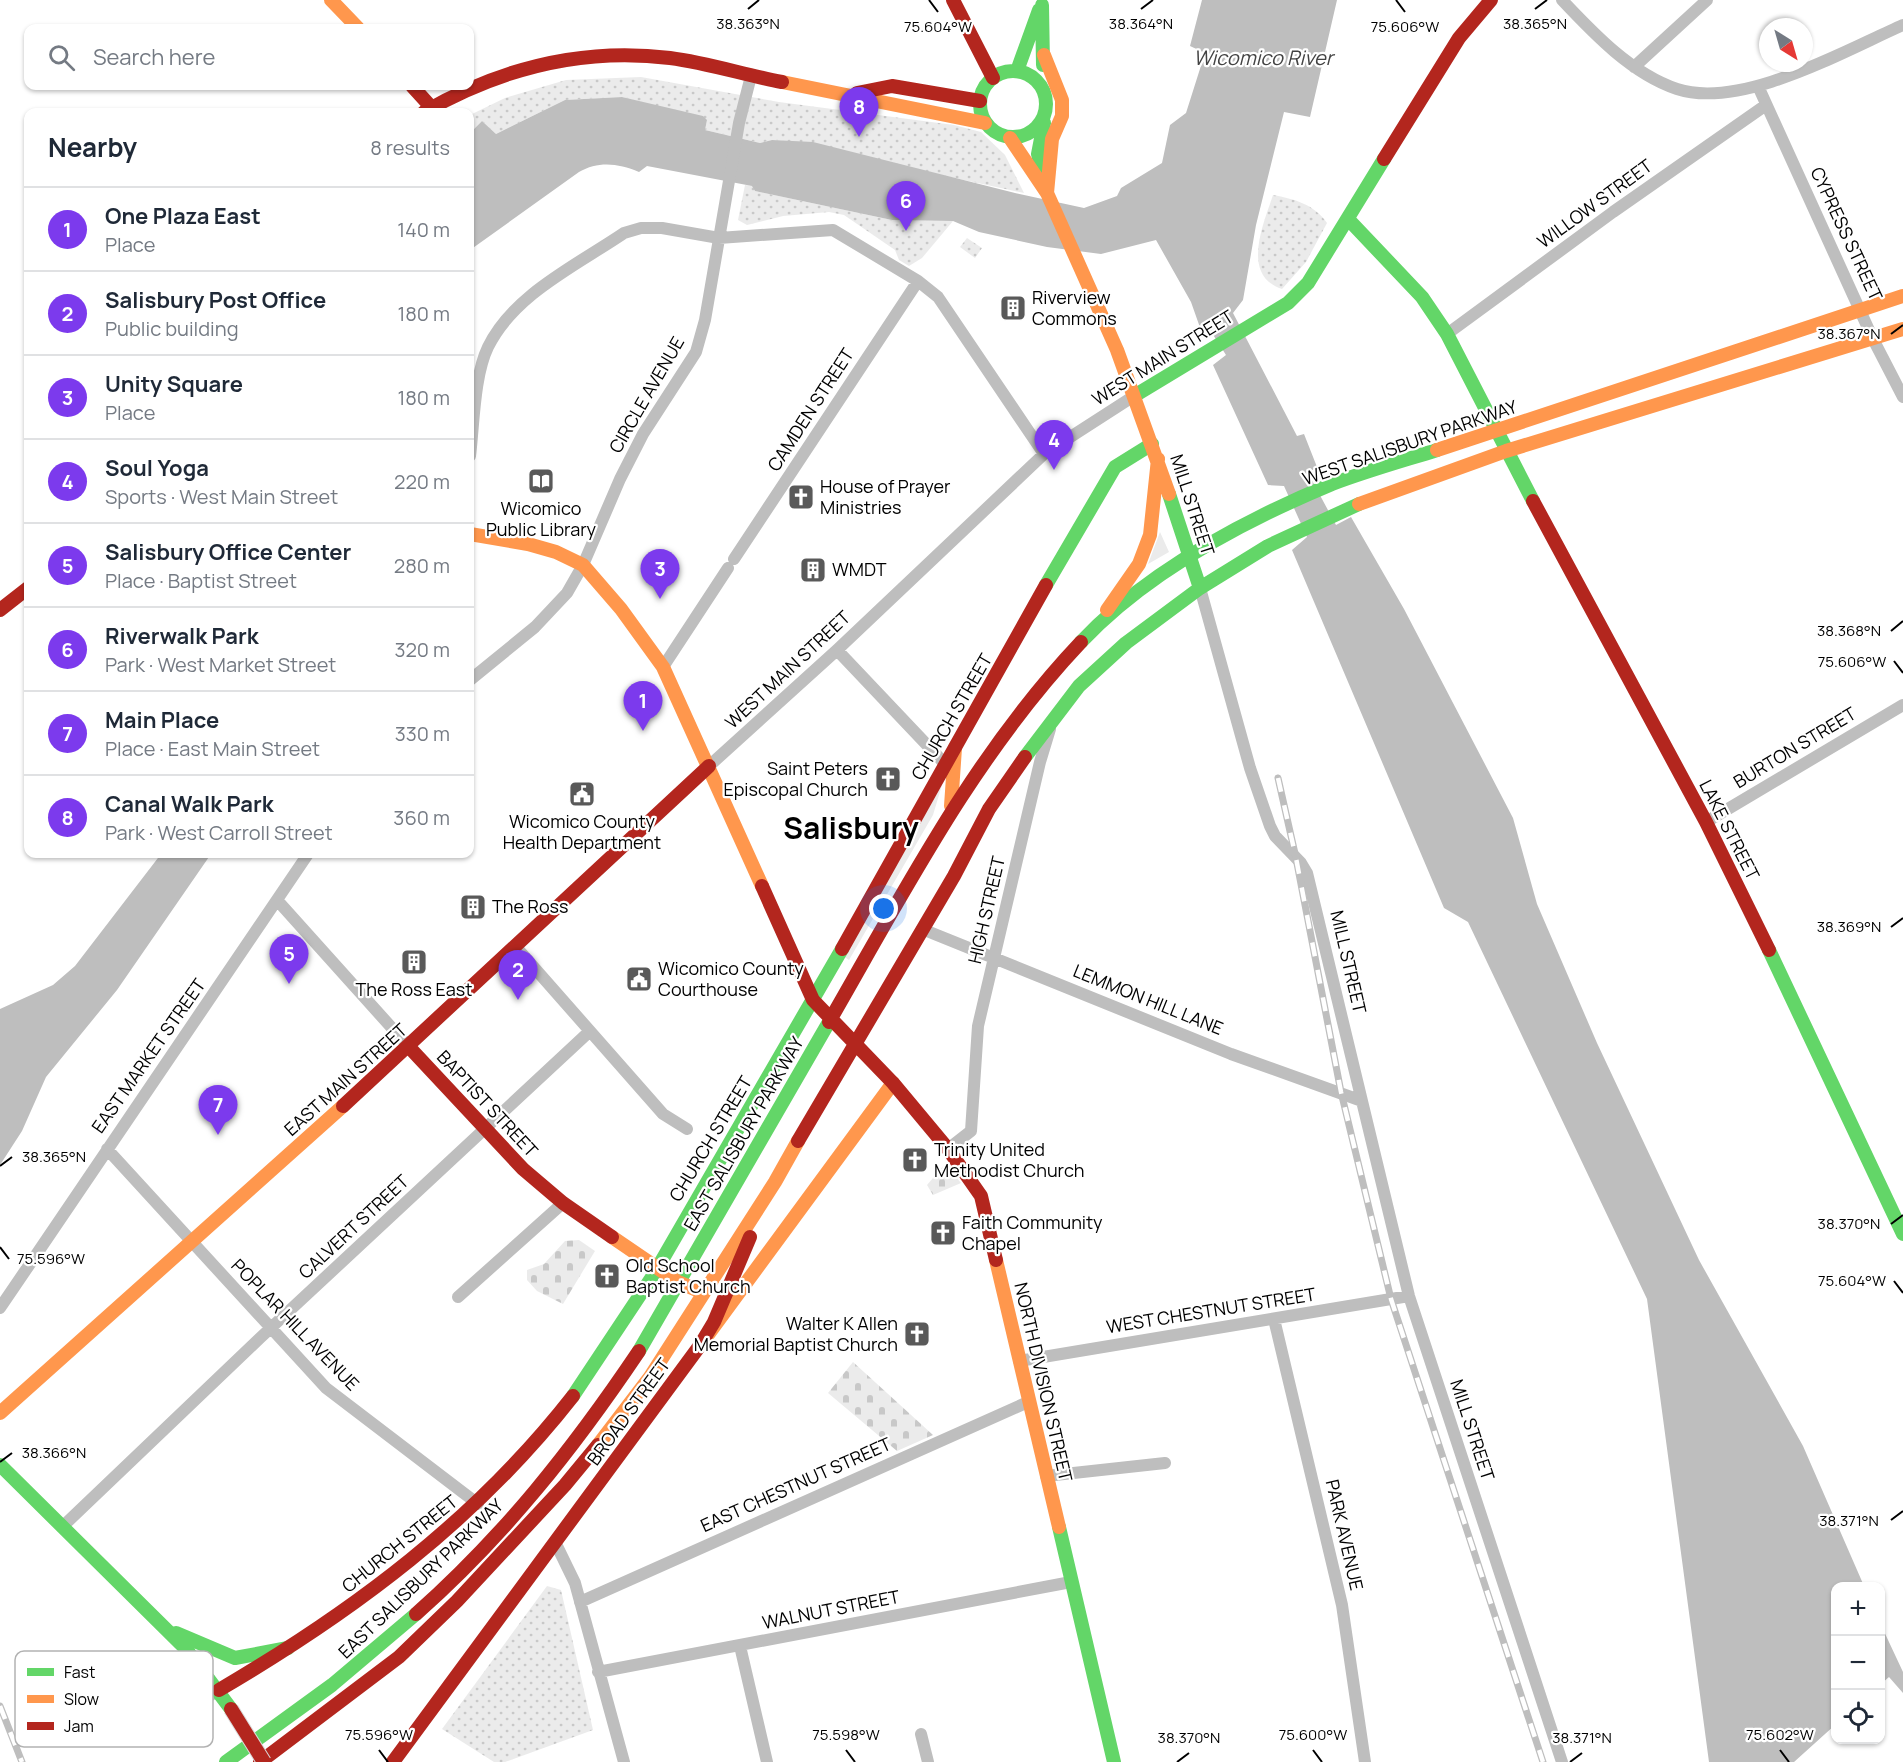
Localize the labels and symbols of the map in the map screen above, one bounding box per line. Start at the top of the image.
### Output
text: 38.363°N [716,13,780,34]
text: 38.364°N [1109,13,1173,34]
text: 38.365°N [1503,13,1567,34]
text: 75.604°W [904,16,972,37]
text: 75.606°W [1371,16,1439,37]
north arrow [1759,18,1813,72]
water label: Wicomico River [1193,44,1336,71]
pin: 8 [840,88,878,137]
street label: WILLOW STREET [1532,153,1657,253]
street label: CYPRESS STREET [1805,163,1889,305]
pin: 6 [886,182,926,231]
place label: Riverview Commons [1032,285,1117,330]
building icon: Riverview Commons [998,293,1028,323]
street label: WEST MAIN STREET [1087,304,1238,410]
text: 38.367°N [1818,323,1880,344]
street label: CIRCLE AVENUE [603,332,689,457]
street label: CAMDEN STREET [761,343,859,475]
street label: WEST SALISBURY PARKWAY [1299,394,1521,490]
pin: 4 [1034,420,1074,470]
street label: MILL STREET [1165,451,1221,559]
library icon: Wicomico Public Library [526,466,556,496]
place label: House of Prayer Ministries [820,474,951,519]
church icon: House of Prayer Ministries [786,482,816,512]
place label: Wicomico Public Library [486,496,597,541]
pin: 3 [640,550,680,599]
building icon: WMDT [798,555,828,585]
place label: WMDT [832,557,887,581]
street label: WEST MAIN STREET [720,605,855,733]
text: 38.368°N [1817,620,1881,641]
street label: CHURCH STREET [905,649,997,784]
text: 75.606°W [1818,651,1886,672]
pin: 1 [624,682,662,731]
street label: BURTON STREET [1729,701,1861,793]
place label: Saint Peters Episcopal Church [723,756,868,801]
church icon: Saint Peters Episcopal Church [873,764,903,794]
street label: LAKE STREET [1694,775,1766,884]
public building icon: Wicomico County Health Department [567,779,597,809]
district label: Salisbury [783,807,919,848]
place label: Wicomico County Health Department [503,809,661,854]
street label: HIGH STREET [962,853,1010,966]
building icon: The Ross [458,892,488,922]
place label: The Ross [492,894,568,918]
your location [869,894,898,923]
street label: MILL STREET [1325,908,1373,1016]
text: 38.369°N [1817,916,1881,937]
pin: 5 [270,934,308,984]
building icon: The Ross East [399,947,429,977]
pin: 2 [498,950,538,1000]
place label: Wicomico County Courthouse [658,956,804,1001]
street label: LEMMON HILL LANE [1070,958,1227,1040]
public building icon: Wicomico County Courthouse [624,964,654,994]
street label: EAST MARKET STREET [86,973,211,1137]
place label: The Ross East [356,977,472,1001]
street label: EAST MAIN STREET [279,1018,412,1141]
street label: EAST SALISBURY PARKWAY [678,1031,809,1235]
street label: BAPTIST STREET [432,1045,544,1162]
street label: CHURCH STREET [663,1071,757,1206]
pin: 7 [198,1086,238,1135]
place label: Trinity United Methodist Church [934,1137,1085,1182]
church icon: Trinity United Methodist Church [900,1145,930,1175]
text: 38.365°N [22,1146,86,1167]
street label: CALVERT STREET [293,1169,414,1284]
place label: Faith Community Chapel [962,1210,1103,1255]
text: 38.370°N [1818,1213,1880,1234]
church icon: Faith Community Chapel [928,1218,958,1248]
text: 75.596°W [17,1248,85,1269]
street label: POPLAR HILL AVENUE [227,1253,365,1395]
place label: Old School Baptist Church [626,1253,751,1298]
church icon: Old School Baptist Church [592,1261,622,1291]
text: 75.604°W [1818,1270,1886,1291]
street label: NORTH DIVISION STREET [1009,1280,1079,1484]
street label: WEST CHESTNUT STREET [1105,1282,1317,1338]
place label: Walter K Allen Memorial Baptist Church [694,1311,898,1356]
church icon: Walter K Allen Memorial Baptist Church [902,1319,932,1349]
street label: BROAD STREET [581,1353,675,1470]
street label: MILL STREET [1445,1376,1501,1484]
street label: EAST CHESTNUT STREET [697,1431,895,1537]
text: 38.366°N [22,1442,86,1463]
street label: PARK AVENUE [1321,1477,1369,1593]
street label: CHURCH STREET [337,1489,462,1597]
street label: EAST SALISBURY PARKWAY [333,1492,509,1663]
text: 38.371°N [1819,1510,1879,1531]
street label: WALNUT STREET [760,1584,902,1634]
legend [15,1651,213,1747]
text: Fast [64,1661,95,1683]
text: Slow [64,1688,99,1710]
text: Jam [64,1715,94,1737]
text: 75.596°W [345,1724,413,1745]
text: 75.598°W [812,1724,880,1745]
text: 75.600°W [1279,1724,1347,1745]
text: 75.602°W [1746,1724,1814,1745]
text: 38.370°N [1158,1727,1220,1748]
text: 38.371°N [1552,1727,1612,1748]

